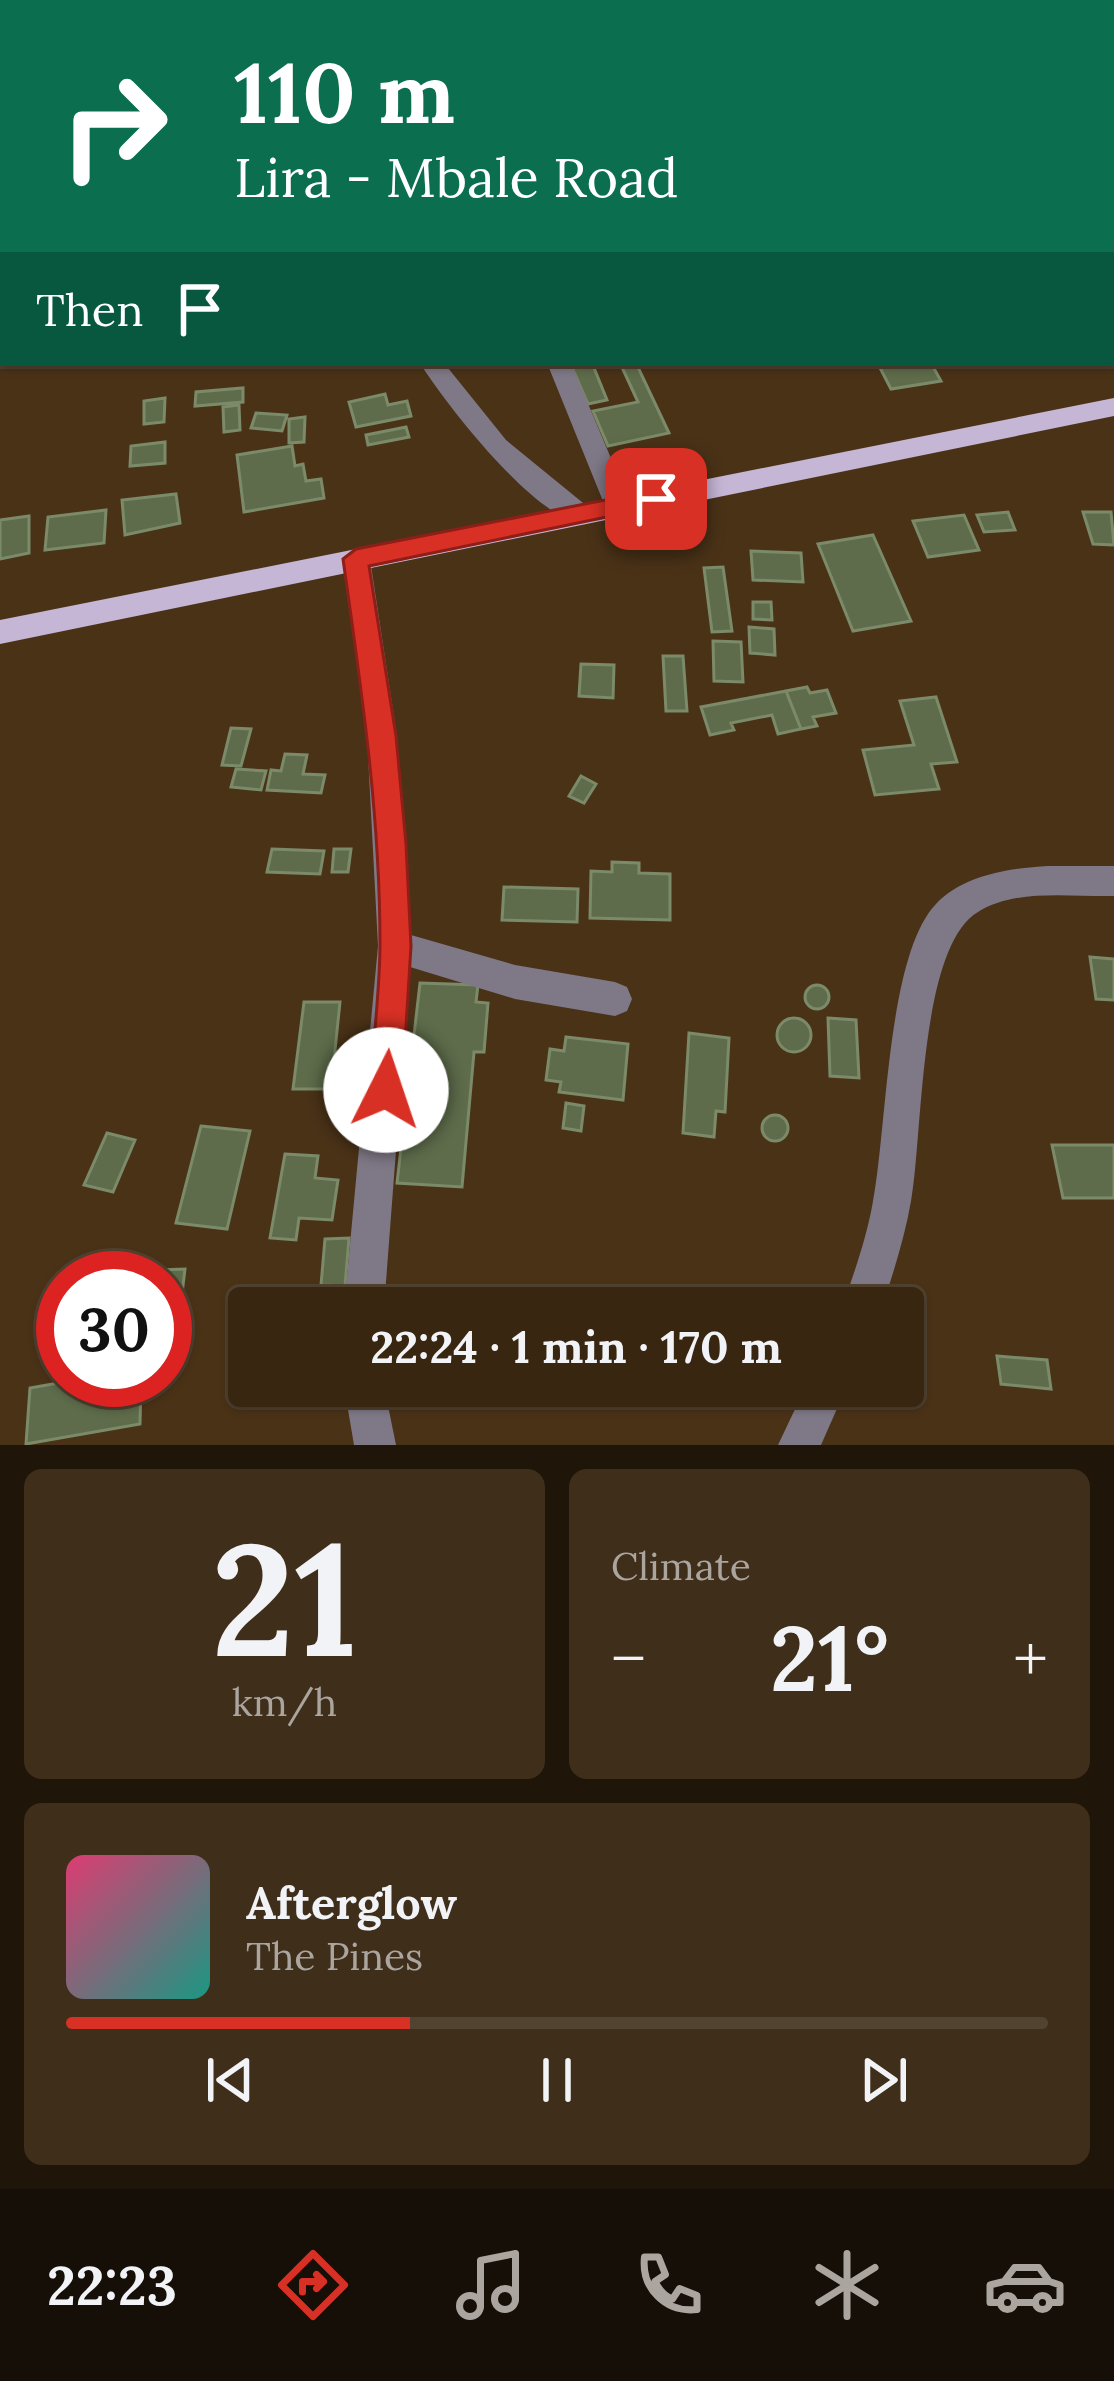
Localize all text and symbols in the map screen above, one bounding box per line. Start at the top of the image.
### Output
text: 110 m [234,38,455,146]
icon: right [36,48,192,204]
text: Lira - Mbale Road [234,143,678,212]
icon: arrive [167,276,233,342]
text: Then [36,281,143,338]
pin [605,448,707,550]
icon: arrive [623,466,689,532]
position arrow [323,1027,449,1153]
speed limit sign: 30 [36,1251,192,1407]
text: 22:24 · 1 min · 170 m [370,1318,782,1375]
text: 21 [211,1499,358,1699]
text: Climate [611,1541,751,1591]
text: 21° [770,1600,889,1716]
text: − [611,1616,646,1700]
text: + [1013,1616,1048,1700]
text: km/h [232,1677,337,1727]
text: Afterglow [246,1874,457,1931]
text: The Pines [246,1931,423,1981]
icon: previous [197,2047,263,2113]
icon: pause [524,2047,590,2113]
icon: next [851,2047,917,2113]
icon: directions [271,2243,355,2327]
icon: music [449,2243,533,2327]
icon: phone [627,2243,711,2327]
icon: climate [805,2243,889,2327]
icon: car [983,2243,1067,2327]
text: 22:23 [47,2251,177,2320]

